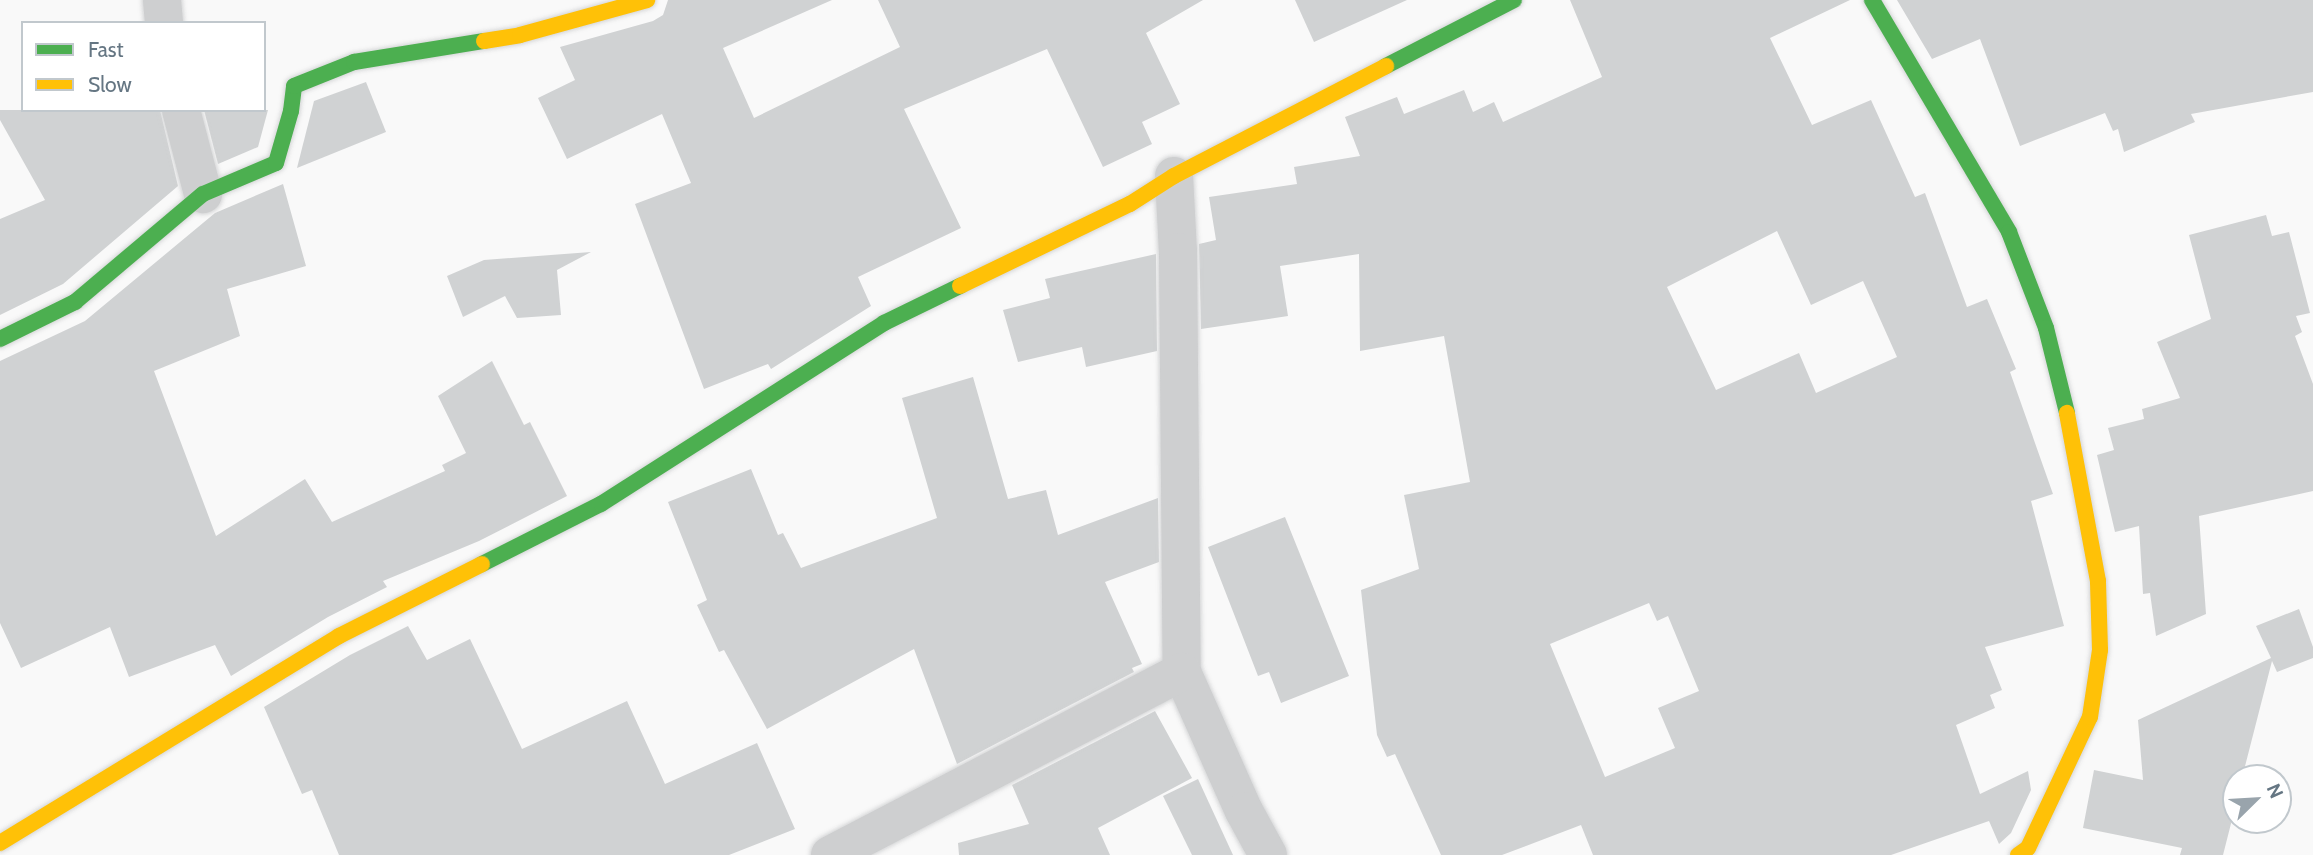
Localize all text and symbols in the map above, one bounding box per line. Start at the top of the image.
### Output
legend [21,21,266,112]
text: Fast [88,37,124,62]
text: Slow [88,72,132,97]
north arrow [2222,764,2292,834]
text: N [2262,780,2288,802]

